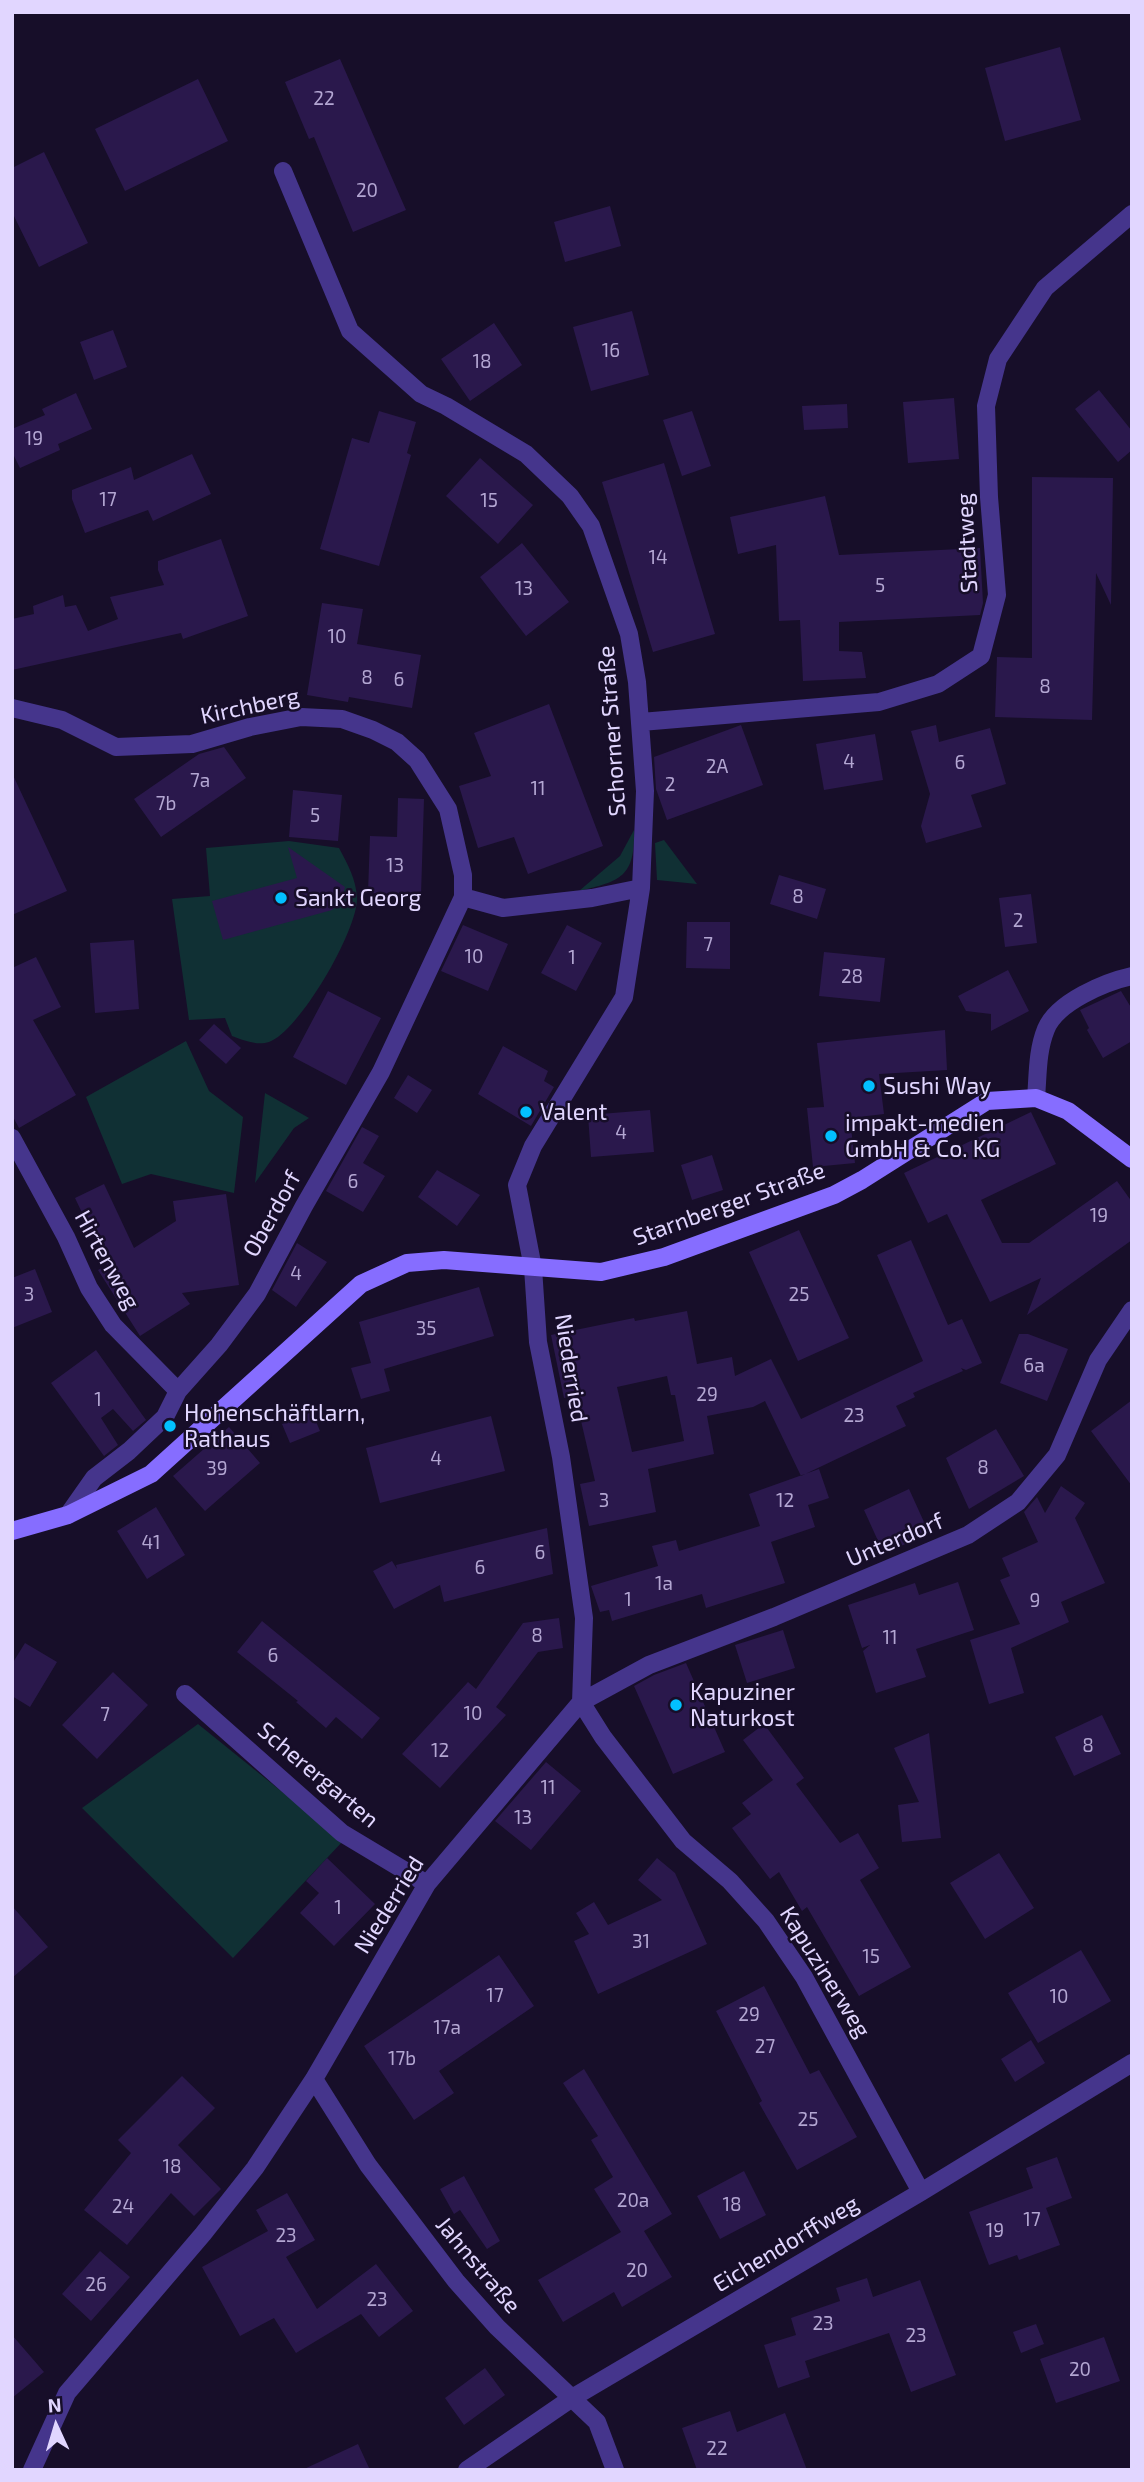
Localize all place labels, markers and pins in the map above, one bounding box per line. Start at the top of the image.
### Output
place label: Sankt Georg [295,884,421,912]
marker: Sankt Georg [273,890,289,906]
place label: Sushi Way [883,1072,991,1100]
marker: Sushi Way [861,1078,877,1094]
place label: Valent [540,1098,607,1126]
marker: Valent [518,1104,534,1120]
place label: impakt-medien GmbH & Co. KG [845,1109,1005,1163]
marker: impakt-medien GmbH & Co. KG [823,1128,839,1144]
place label: Hohenschäftlarn, Rathaus [184,1399,365,1453]
marker: Hohenschäftlarn, Rathaus [162,1418,178,1434]
place label: Kapuziner Naturkost [690,1678,795,1732]
marker: Kapuziner Naturkost [668,1697,684,1713]

